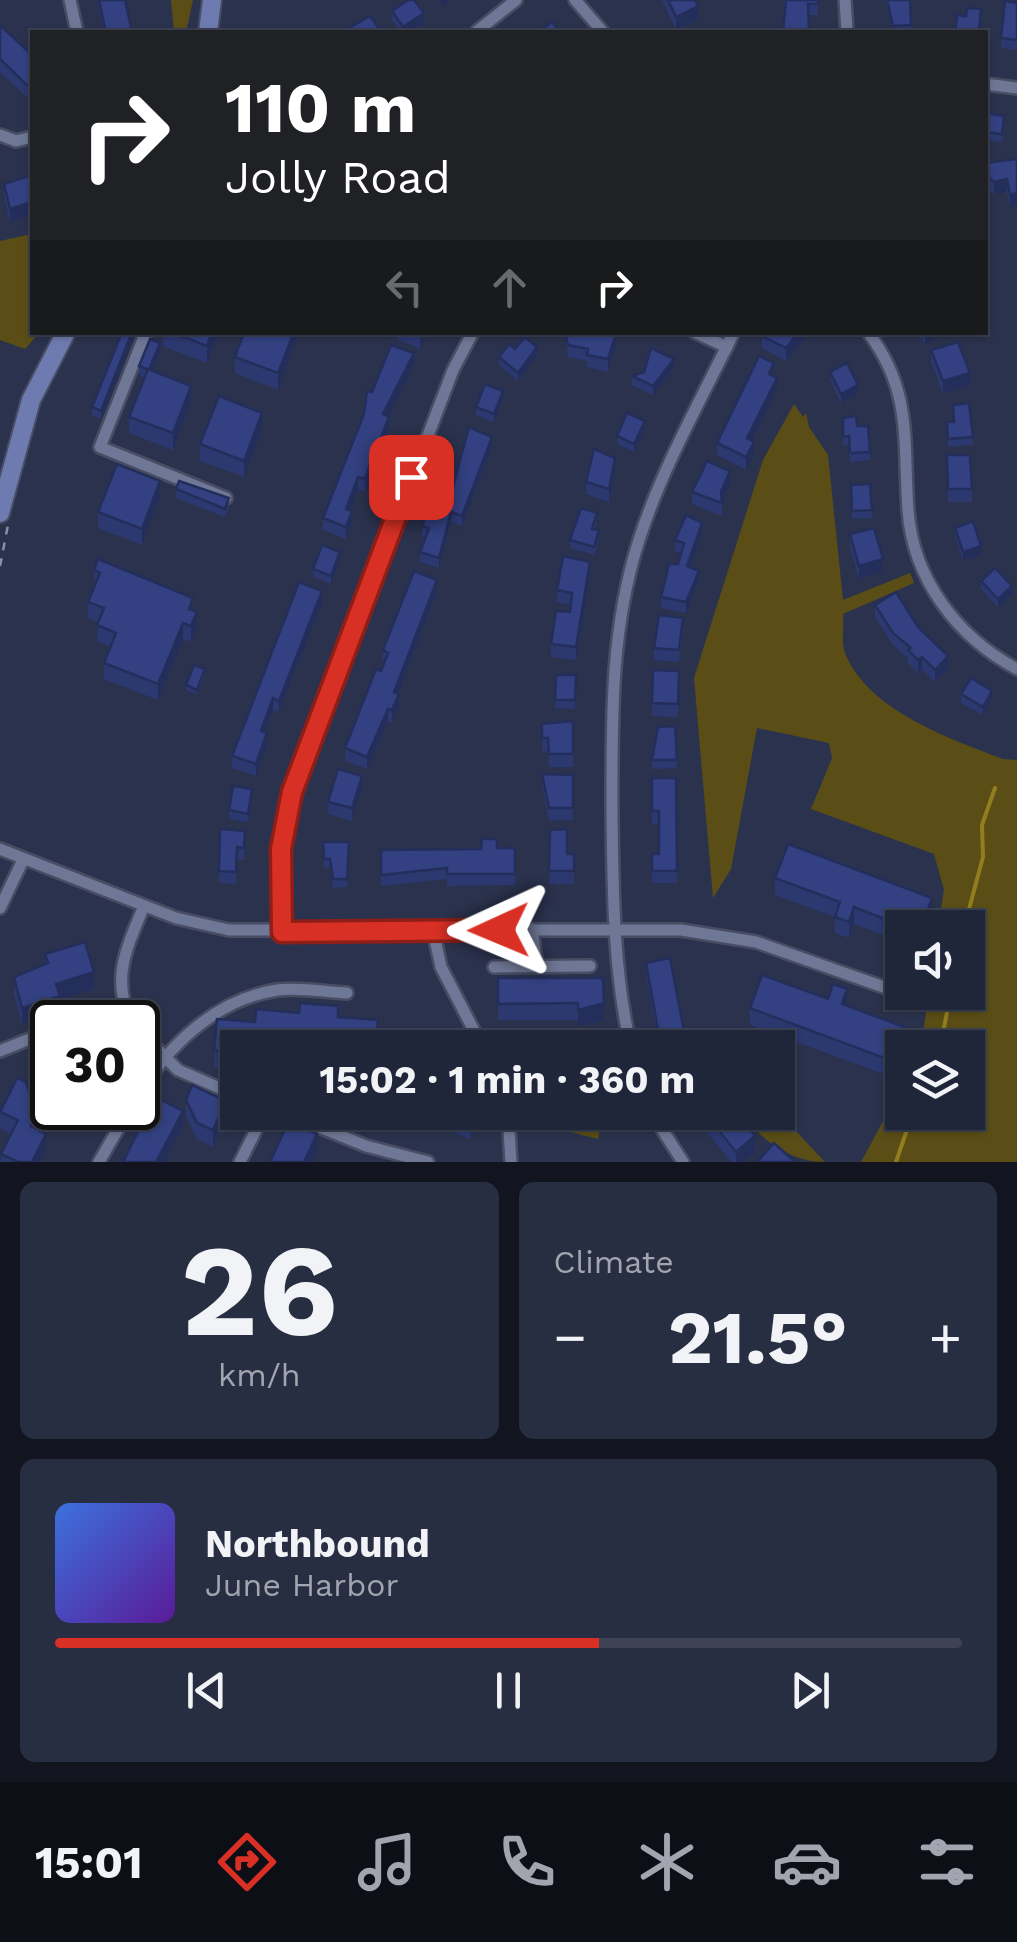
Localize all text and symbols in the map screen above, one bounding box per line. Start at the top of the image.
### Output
text: 110 m [225,67,416,149]
icon: right [60,70,190,200]
text: Jolly Road [225,151,451,204]
icon: left [377,260,432,315]
icon: ahead [482,260,537,315]
icon: right [587,260,642,315]
pin [369,435,454,520]
icon: arrive [384,450,439,505]
position arrow [447,878,551,982]
map controls [885,910,985,1130]
button: sound [885,910,985,1010]
speed limit sign: 30 [30,1000,160,1130]
button: layers [885,1030,985,1130]
text: 15:02 · 1 min · 360 m [320,1058,695,1102]
text: 26 [180,1214,338,1367]
text: Climate [554,1243,674,1281]
text: 21.5° [668,1293,848,1381]
text: − [554,1305,587,1369]
text: + [929,1305,962,1369]
text: km/h [218,1356,300,1394]
text: Northbound [205,1522,430,1566]
text: June Harbor [205,1566,399,1604]
icon: previous [179,1663,234,1718]
icon: pause [481,1663,536,1718]
icon: next [783,1663,838,1718]
icon: directions [212,1827,282,1897]
icon: music [352,1827,422,1897]
icon: phone [492,1827,562,1897]
icon: climate [632,1827,702,1897]
icon: car [772,1827,842,1897]
icon: filters [912,1827,982,1897]
text: 15:01 [35,1836,143,1889]

